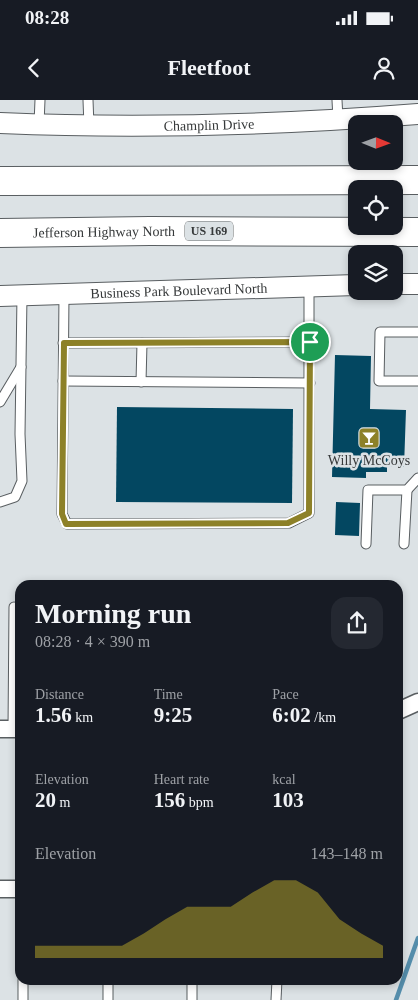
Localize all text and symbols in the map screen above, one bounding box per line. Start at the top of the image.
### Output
text: 08:28 [25,7,69,28]
icon: back [20,54,48,82]
icon: person [370,54,398,82]
text: Fleetfoot [167,55,251,80]
north arrow [348,115,402,170]
map controls [348,115,403,300]
street label: Champlin Drive [164,117,255,134]
button: locate [348,180,403,235]
road number: US 169 [185,222,233,240]
street label: Jefferson Highway North [33,224,175,241]
button: layers [348,245,403,300]
street label: Business Park Boulevard North [90,281,268,301]
pin [289,321,331,363]
icon: arrive [296,328,324,356]
bar icon: Willy McCoys [357,426,381,450]
place label: Willy McCoys [328,453,410,468]
button: share [331,597,383,649]
text: Morning run [35,598,191,629]
text: 08:28 · 4 × 390 m [35,633,150,650]
text: Distance [35,687,84,702]
text: Time [154,687,183,702]
text: Pace [272,687,299,702]
text: 1.56 [35,703,72,727]
text: 9:25 [154,703,192,727]
text: 6:02 [272,703,311,727]
text: km [72,710,93,725]
text: /km [311,710,336,725]
text: Elevation [35,772,89,787]
text: Heart rate [154,772,209,787]
text: kcal [272,772,296,787]
text: 20 [35,788,56,812]
text: 156 [154,788,185,812]
text: 103 [272,788,304,812]
text: m [56,795,70,810]
text: bpm [185,795,214,810]
text: Elevation [35,845,96,862]
text: 143–148 m [311,845,383,862]

